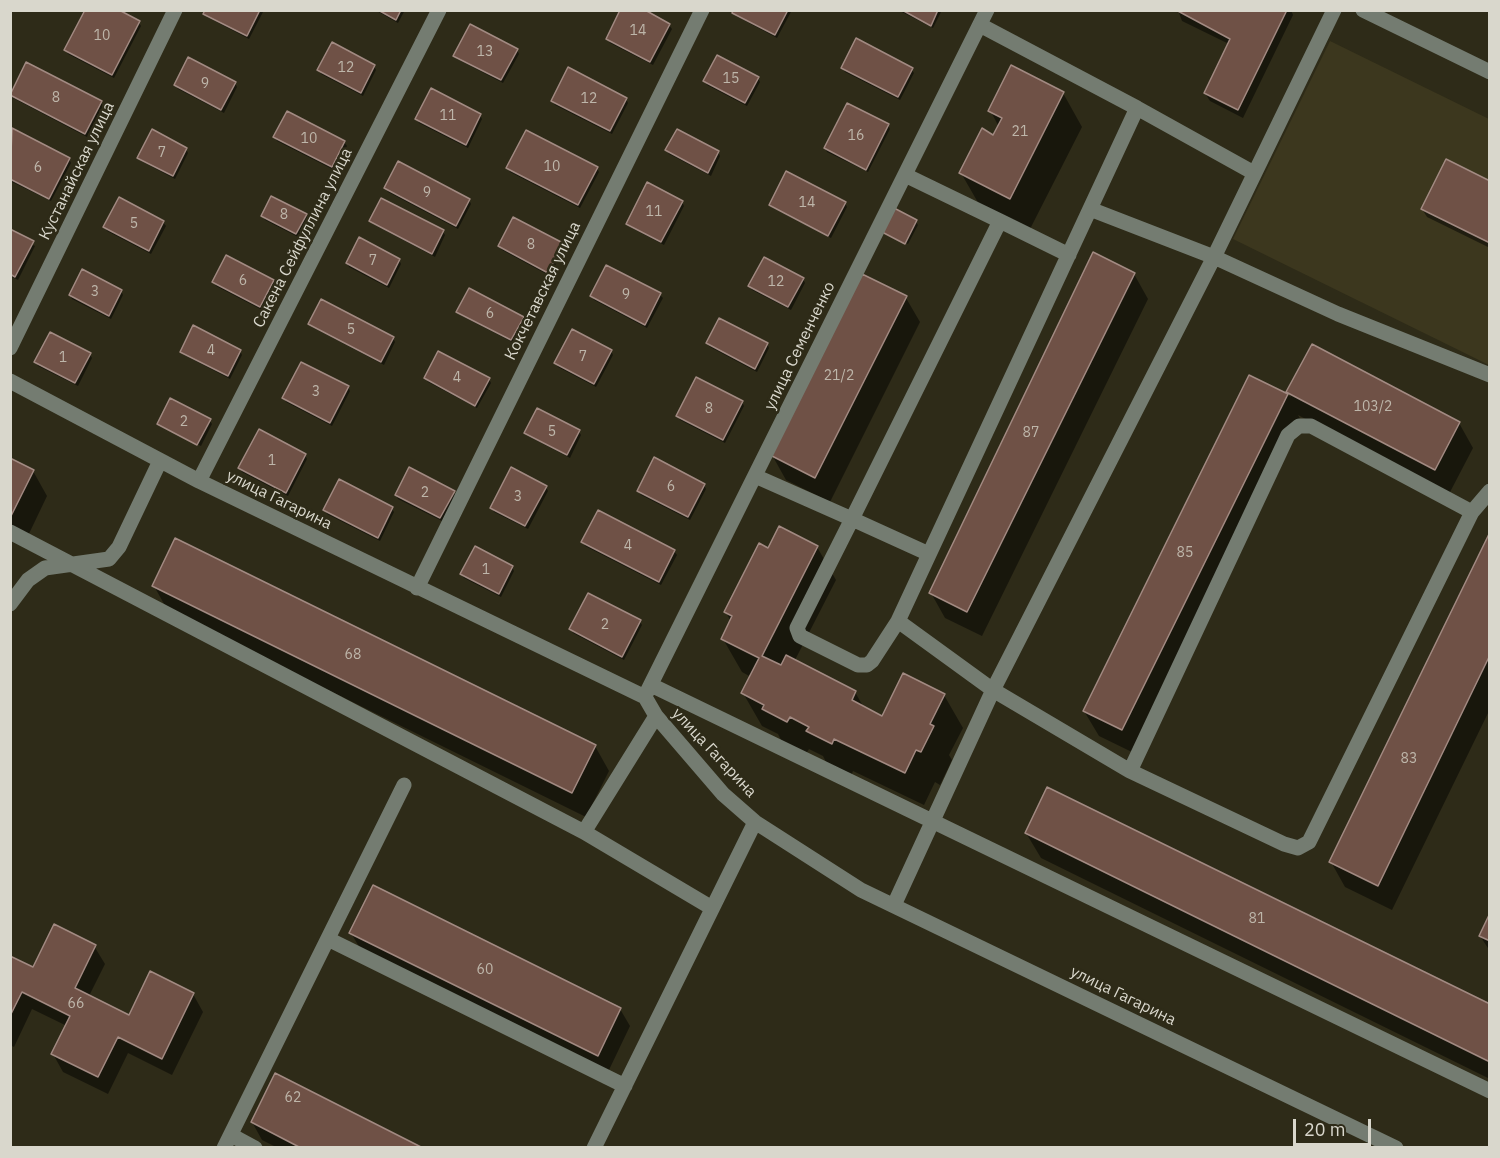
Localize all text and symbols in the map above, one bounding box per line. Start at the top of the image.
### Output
house number: 14 [630,23,646,39]
house number: 10 [94,28,110,44]
house number: 13 [477,44,493,60]
house number: 12 [338,60,354,76]
house number: 15 [723,71,739,87]
house number: 9 [201,76,209,92]
house number: 8 [52,90,60,106]
house number: 12 [581,91,597,107]
street label: Кустанайская улица [35,99,119,243]
house number: 11 [440,108,456,124]
house number: 21 [1012,124,1028,140]
house number: 16 [848,128,864,144]
house number: 10 [301,131,317,147]
house number: 7 [158,145,166,161]
street label: Сакена Сейфуллина улица [249,145,357,331]
house number: 10 [544,159,560,175]
house number: 6 [34,160,42,176]
house number: 9 [423,185,431,201]
house number: 14 [799,195,815,211]
house number: 11 [646,204,662,220]
house number: 8 [280,207,288,223]
house number: 5 [130,216,138,232]
street label: Кокчетавская улица [501,219,585,363]
house number: 8 [527,237,535,253]
house number: 7 [369,253,377,269]
house number: 6 [239,273,247,289]
house number: 12 [768,274,784,290]
street label: улица Семенченко [761,279,839,413]
house number: 3 [91,284,99,300]
house number: 9 [622,287,630,303]
house number: 6 [486,306,494,322]
house number: 5 [347,322,355,338]
house number: 4 [207,343,215,359]
house number: 7 [579,349,587,365]
house number: 1 [59,350,67,366]
house number: 21/2 [824,368,854,384]
house number: 4 [453,370,461,386]
house number: 3 [312,384,320,400]
house number: 103/2 [1354,399,1392,415]
house number: 8 [705,401,713,417]
house number: 2 [180,414,188,430]
house number: 5 [548,424,556,440]
house number: 87 [1023,425,1039,441]
house number: 1 [268,453,276,469]
street label: улица Гагарина [223,466,335,534]
house number: 6 [667,479,675,495]
house number: 2 [421,485,429,501]
house number: 3 [514,489,522,505]
house number: 4 [624,538,632,554]
house number: 85 [1177,545,1193,561]
house number: 1 [482,562,490,578]
house number: 2 [601,617,609,633]
house number: 68 [345,647,361,663]
street label: улица Гагарина [668,704,760,802]
house number: 83 [1401,751,1417,767]
house number: 81 [1249,911,1265,927]
house number: 60 [477,962,493,978]
street label: улица Гагарина [1067,962,1179,1030]
house number: 66 [68,996,84,1012]
house number: 62 [285,1090,301,1106]
scale bar [1296,1107,1374,1145]
text: 20 m [1304,1118,1346,1141]

